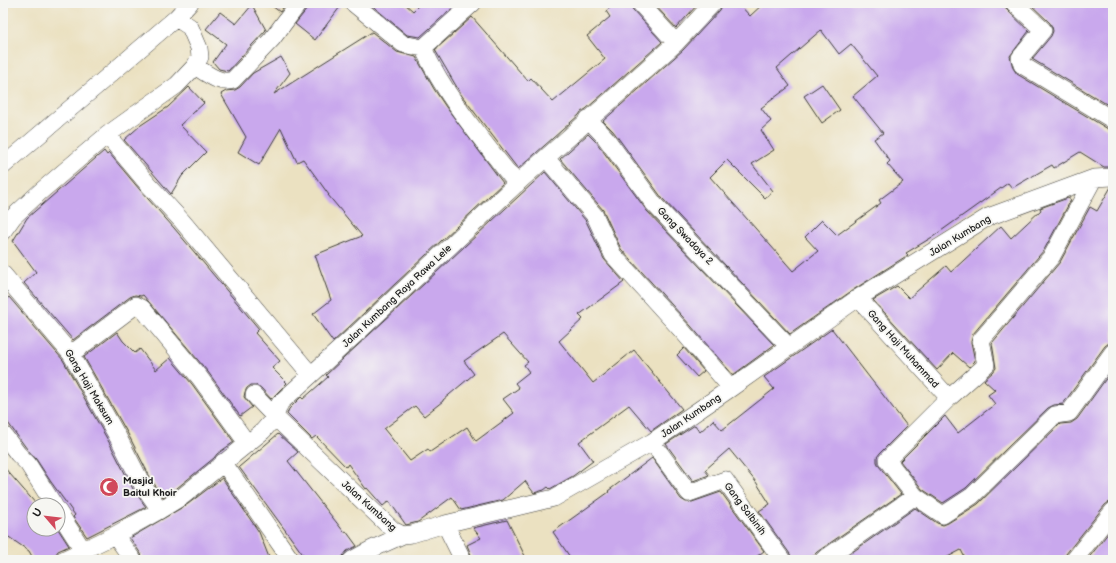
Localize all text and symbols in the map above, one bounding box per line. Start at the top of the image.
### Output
street label: Gang Swadaya 2 [655,205,716,267]
street label: Jalan Kumbang [927,213,993,259]
street label: Jalan Kumbang Raya Rawa Lele [340,242,454,350]
street label: Gang Haji Muhammad [865,307,941,391]
street label: Gang Haji Maksum [62,347,116,427]
street label: Jalan Kumbang [659,391,723,440]
place label: Masjid Baitul Khoir [123,475,178,499]
mosque icon: Masjid Baitul Khoir [98,476,120,498]
street label: Jalan Kumbang [339,478,399,534]
street label: Gang Salbinih [721,480,769,538]
north arrow [26,497,66,537]
text: U [30,506,45,519]

